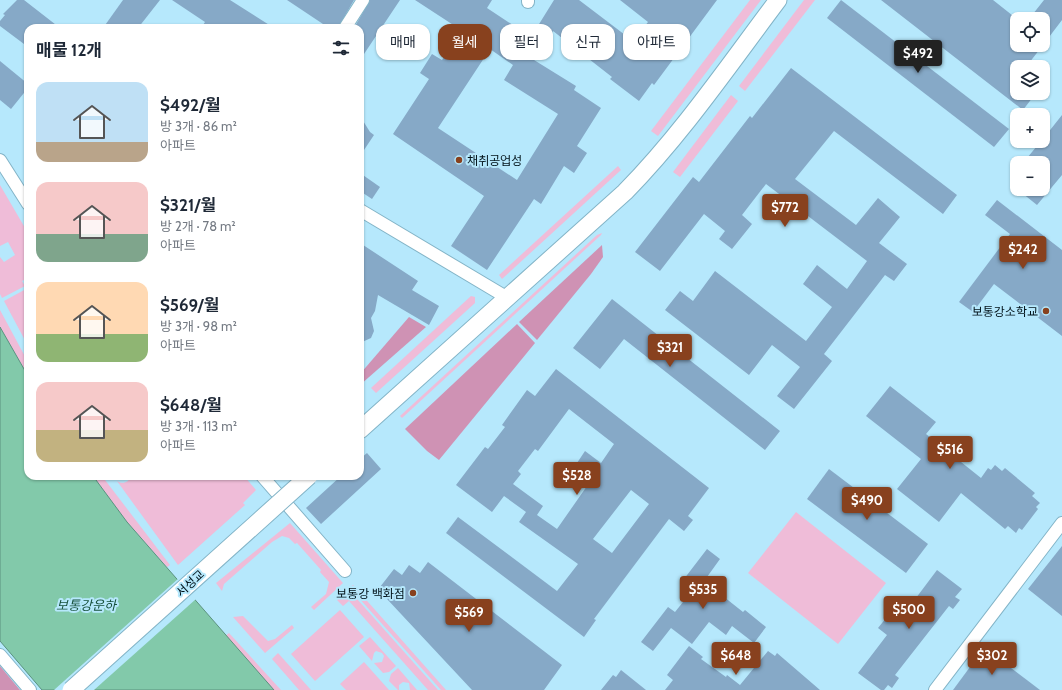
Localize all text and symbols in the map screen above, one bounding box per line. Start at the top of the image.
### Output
map controls [1010,12,1050,196]
button: locate [1010,12,1050,52]
chip: 매매 [376,24,430,60]
chip: 월세 [438,24,492,60]
chip: 필터 [500,24,553,60]
chip: 신규 [561,24,615,60]
chip: 아파트 [623,24,690,60]
icon: filters [330,37,352,59]
text: 매물 12개 [36,40,102,60]
pin: $492 [894,40,942,74]
text: $492 [903,45,933,61]
button: layers [1010,60,1050,100]
text: $492/월 [160,95,221,115]
icon: home [68,98,116,146]
button: + [1010,108,1050,148]
text: 방 3개 · 86 m² [160,118,237,134]
text: 아파트 [160,137,196,153]
place label: 채취공업성 [467,153,522,168]
marker: 채취공업성 [454,155,464,165]
button: − [1010,156,1050,196]
pin: $772 [761,194,809,228]
text: $321/월 [160,195,216,215]
icon: home [68,198,116,246]
text: $772 [771,199,799,215]
text: 방 2개 · 78 m² [160,218,236,234]
pin: $242 [999,236,1047,270]
text: 아파트 [160,237,196,253]
text: $242 [1008,241,1038,257]
text: $569/월 [160,295,219,315]
icon: home [68,298,116,346]
place label: 보통강소학교 [972,304,1038,319]
marker: 보통강소학교 [1041,306,1051,316]
text: 방 3개 · 98 m² [160,318,237,334]
pin: $321 [646,334,694,368]
text: 아파트 [160,337,196,353]
text: $321 [657,339,683,355]
text: $648/월 [160,395,222,415]
icon: home [68,398,116,446]
text: 방 3개 · 113 m² [160,418,237,434]
pin: $516 [926,436,974,470]
text: 아파트 [160,437,196,453]
text: $516 [937,441,963,457]
pin: $528 [553,462,601,496]
text: $528 [562,467,592,483]
pin: $490 [843,487,891,521]
text: $490 [851,492,883,508]
street label: 서성교 [173,566,207,600]
pin: $535 [679,576,727,610]
text: $535 [689,581,717,597]
place label: 보통강 백화점 [336,586,405,601]
marker: 보통강 백화점 [408,588,418,598]
pin: $500 [885,596,933,630]
water label: 보통강운하 [56,597,118,613]
pin: $569 [445,599,493,633]
text: $500 [893,601,925,617]
text: $569 [454,604,484,620]
pin: $648 [712,642,760,676]
pin: $302 [968,642,1016,676]
text: $648 [721,647,751,663]
text: $302 [977,647,1007,663]

